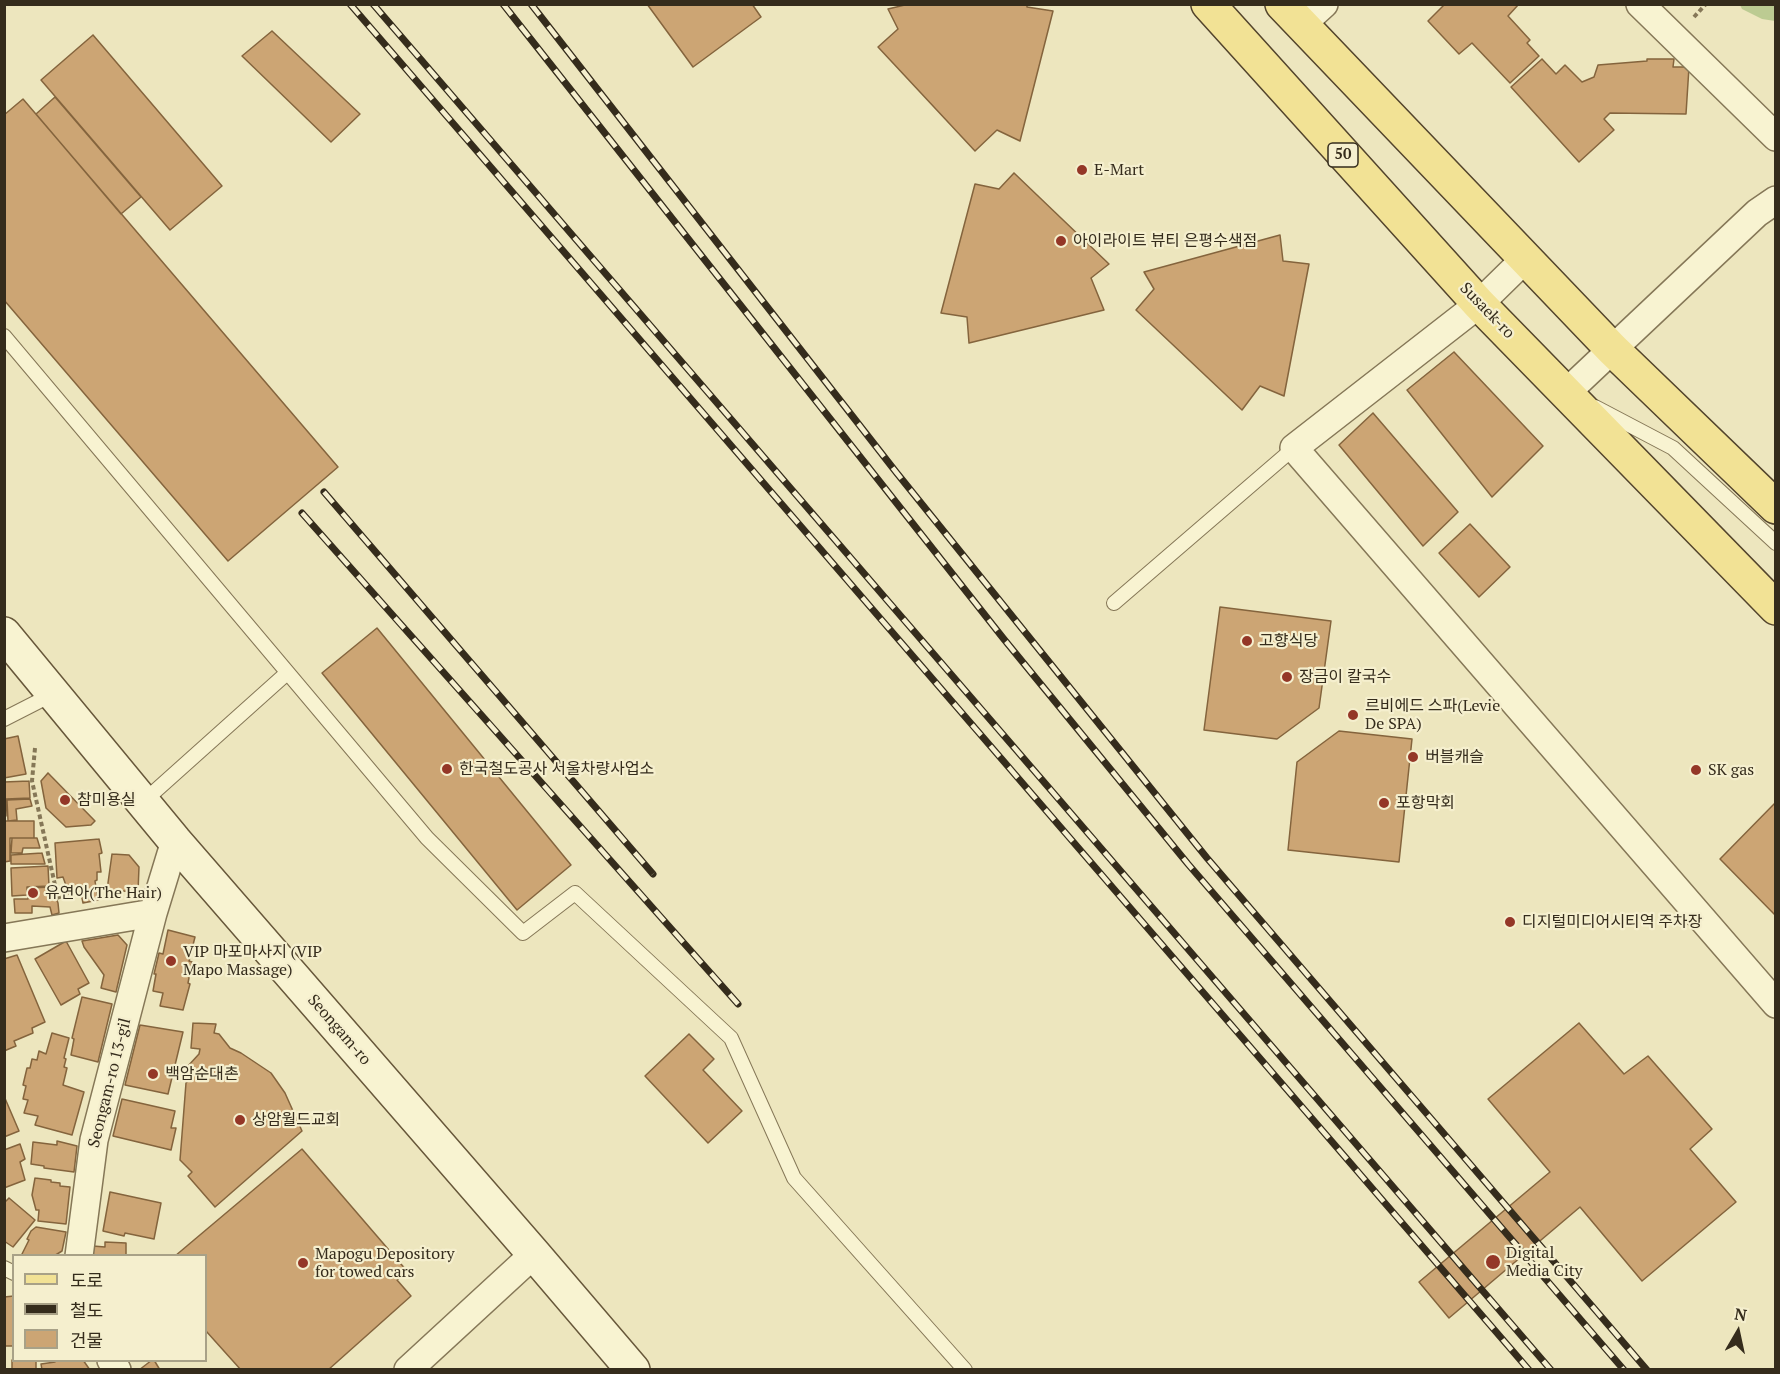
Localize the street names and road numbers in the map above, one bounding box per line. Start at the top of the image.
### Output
road number: 50 [1328,143,1358,167]
street label: Susaek-ro [1456,279,1518,343]
street label: Seongam-ro [303,991,375,1069]
street label: Seongam-ro 13-gil [85,1016,135,1150]

